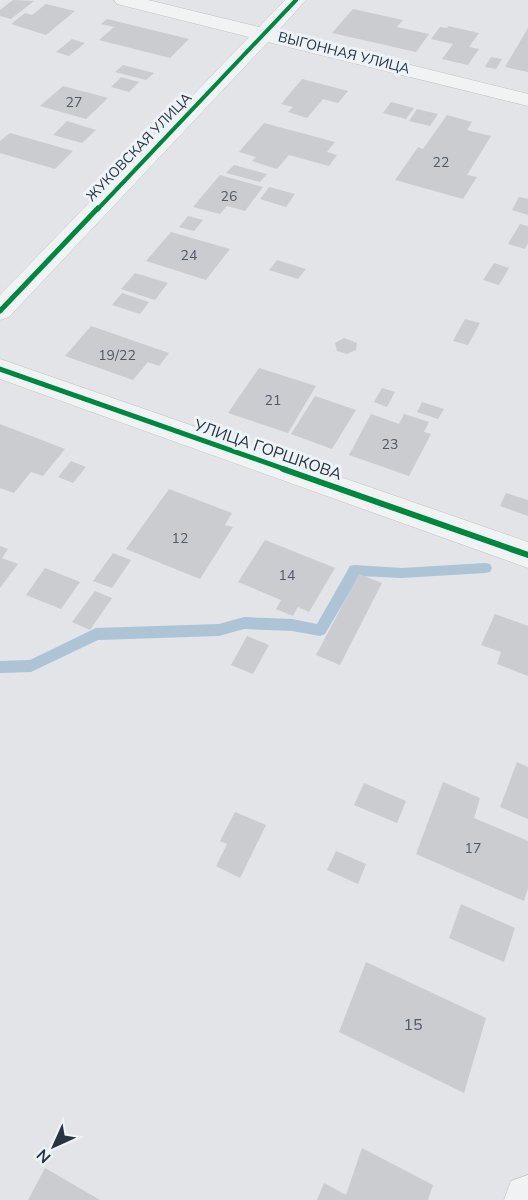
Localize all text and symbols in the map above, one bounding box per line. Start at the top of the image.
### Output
street label: ВЫГОННАЯ УЛИЦА [276,27,412,79]
street label: ЖУКОВСКАЯ УЛИЦА [82,89,196,205]
house number: 27 [66,93,82,112]
house number: 22 [433,153,449,172]
house number: 26 [221,187,237,206]
house number: 24 [181,246,197,265]
house number: 19/22 [98,346,136,365]
house number: 21 [265,391,281,410]
street label: УЛИЦА ГОРШКОВА [190,414,345,486]
house number: 23 [382,435,398,454]
house number: 12 [172,529,188,548]
house number: 14 [279,566,295,585]
house number: 17 [465,839,481,858]
house number: 15 [403,1014,423,1036]
north arrow [24,1116,84,1176]
text: N [32,1144,56,1168]

